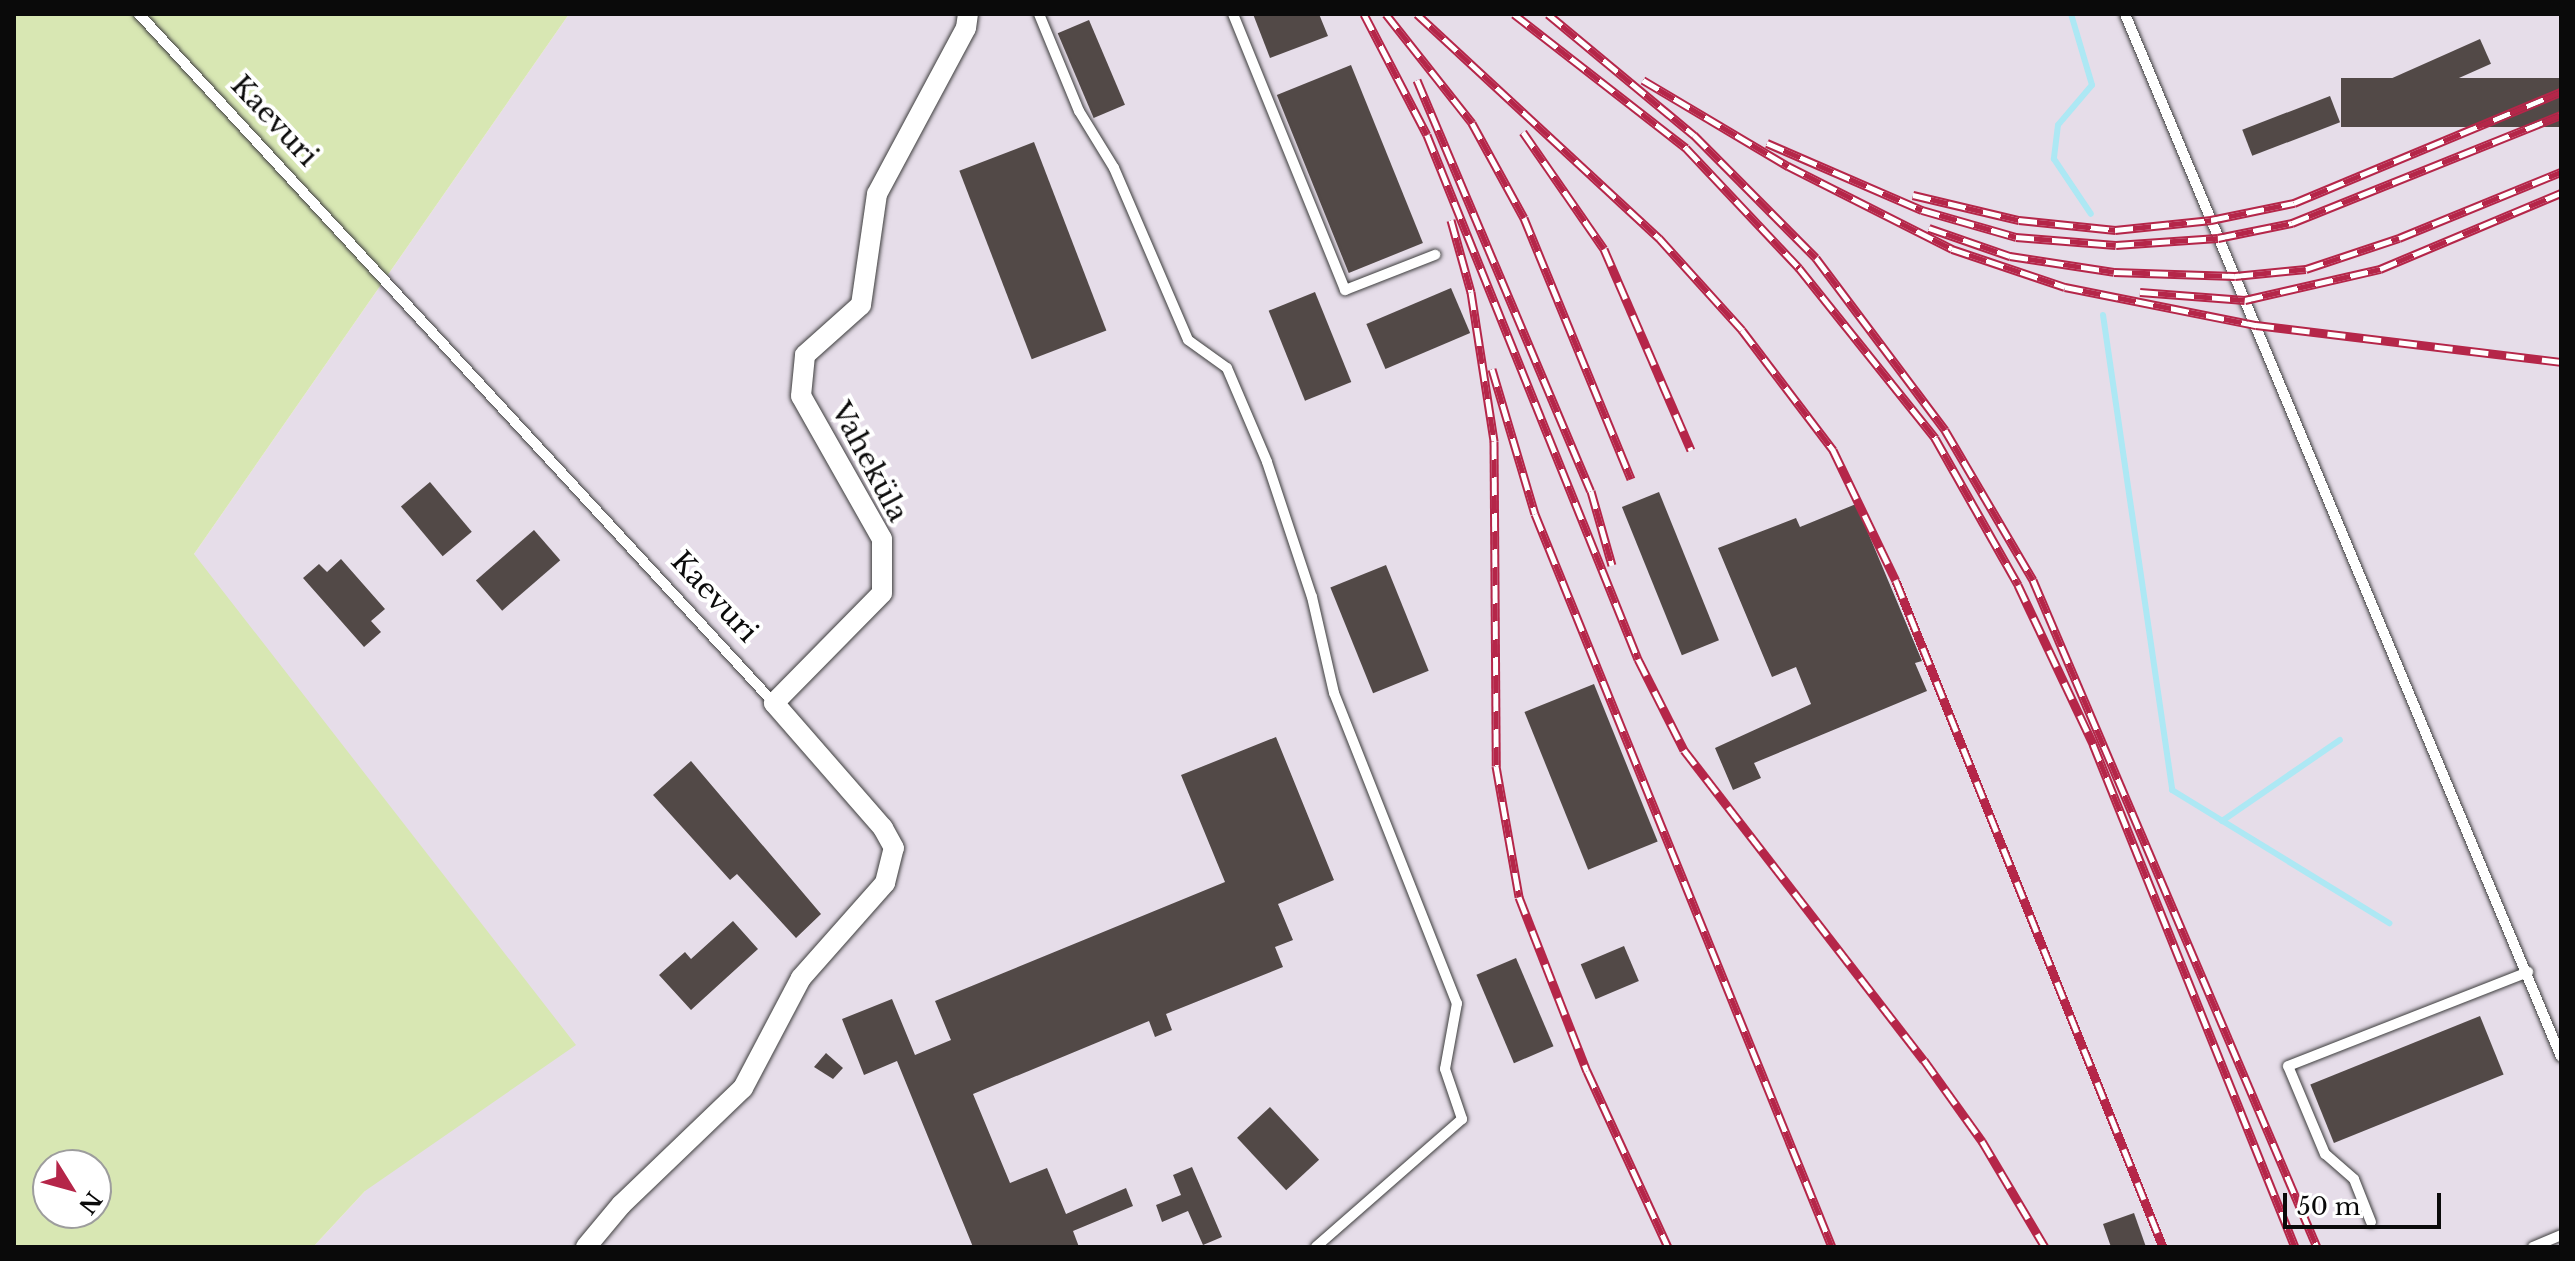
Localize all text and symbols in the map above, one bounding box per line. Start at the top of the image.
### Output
street label: Kaevuri [224,69,324,173]
street label: Vaheküla [823,396,915,528]
street label: Kaevuri [664,545,764,649]
north arrow [32,1149,112,1229]
scale bar [2287,1177,2445,1227]
text: N [73,1186,107,1219]
text: 50 m [2297,1192,2360,1221]

